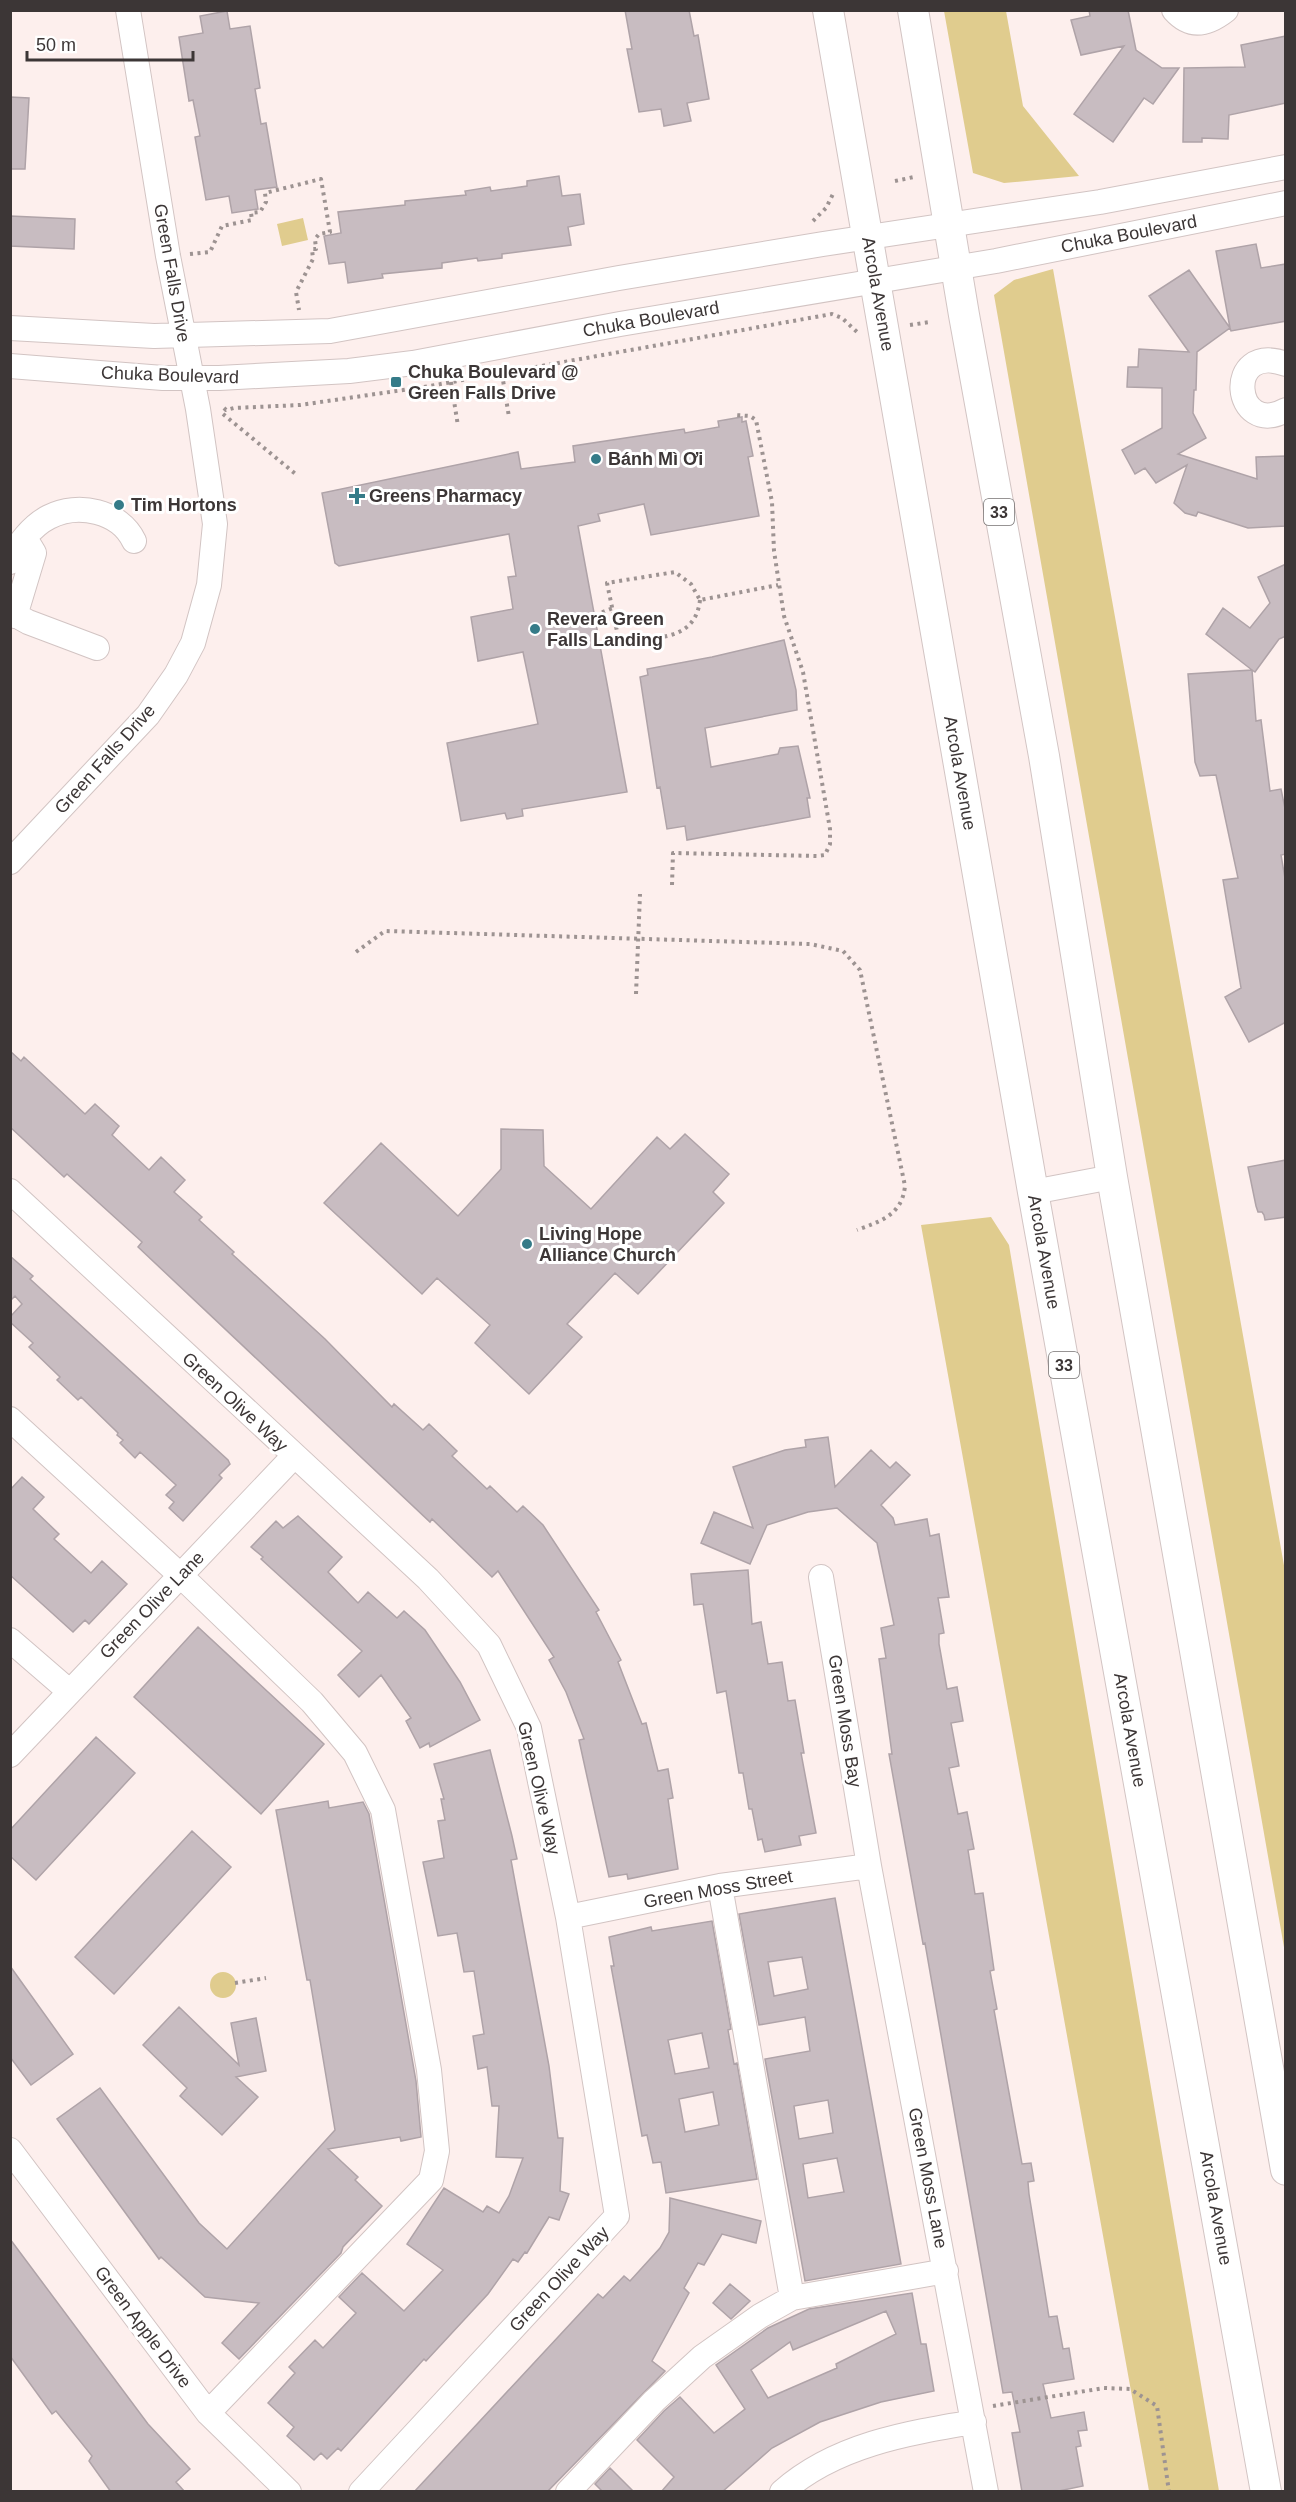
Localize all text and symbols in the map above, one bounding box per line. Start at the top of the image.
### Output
scale bar [27,24,194,62]
text: 50 m [36,35,76,55]
street label: Green Falls Drive [150,202,194,344]
street label: Chuka Boulevard [1059,211,1199,257]
street label: Arcola Avenue [858,235,898,353]
street label: Chuka Boulevard [581,297,721,341]
place label: Chuka Boulevard @ Green Falls Drive [408,362,579,403]
street label: Chuka Boulevard [101,363,239,387]
marker: Chuka Boulevard @ Green Falls Drive [389,375,403,389]
place label: Bánh Mì Ơi [608,449,703,469]
marker: Bánh Mì Ơi [589,452,603,466]
place label: Greens Pharmacy [369,486,522,506]
marker: Greens Pharmacy [350,489,364,503]
place label: Tim Hortons [131,495,237,515]
marker: Tim Hortons [112,498,126,512]
road number: 33 [984,499,1014,525]
place label: Revera Green Falls Landing [547,609,664,650]
marker: Revera Green Falls Landing [528,622,542,636]
street label: Green Falls Drive [51,700,159,818]
street label: Arcola Avenue [940,714,980,832]
street label: Arcola Avenue [1024,1193,1064,1311]
place label: Living Hope Alliance Church [539,1224,676,1265]
marker: Living Hope Alliance Church [520,1237,534,1251]
street label: Green Olive Way [178,1348,292,1456]
road number: 33 [1049,1352,1079,1378]
street label: Green Olive Lane [96,1547,208,1663]
street label: Green Moss Bay [825,1653,865,1789]
street label: Arcola Avenue [1110,1671,1150,1789]
street label: Green Olive Way [514,1719,564,1857]
street label: Green Moss Street [642,1866,794,1912]
street label: Green Moss Lane [905,2106,951,2250]
street label: Arcola Avenue [1196,2149,1236,2267]
street label: Green Olive Way [505,2222,613,2336]
street label: Green Apple Drive [91,2262,195,2392]

